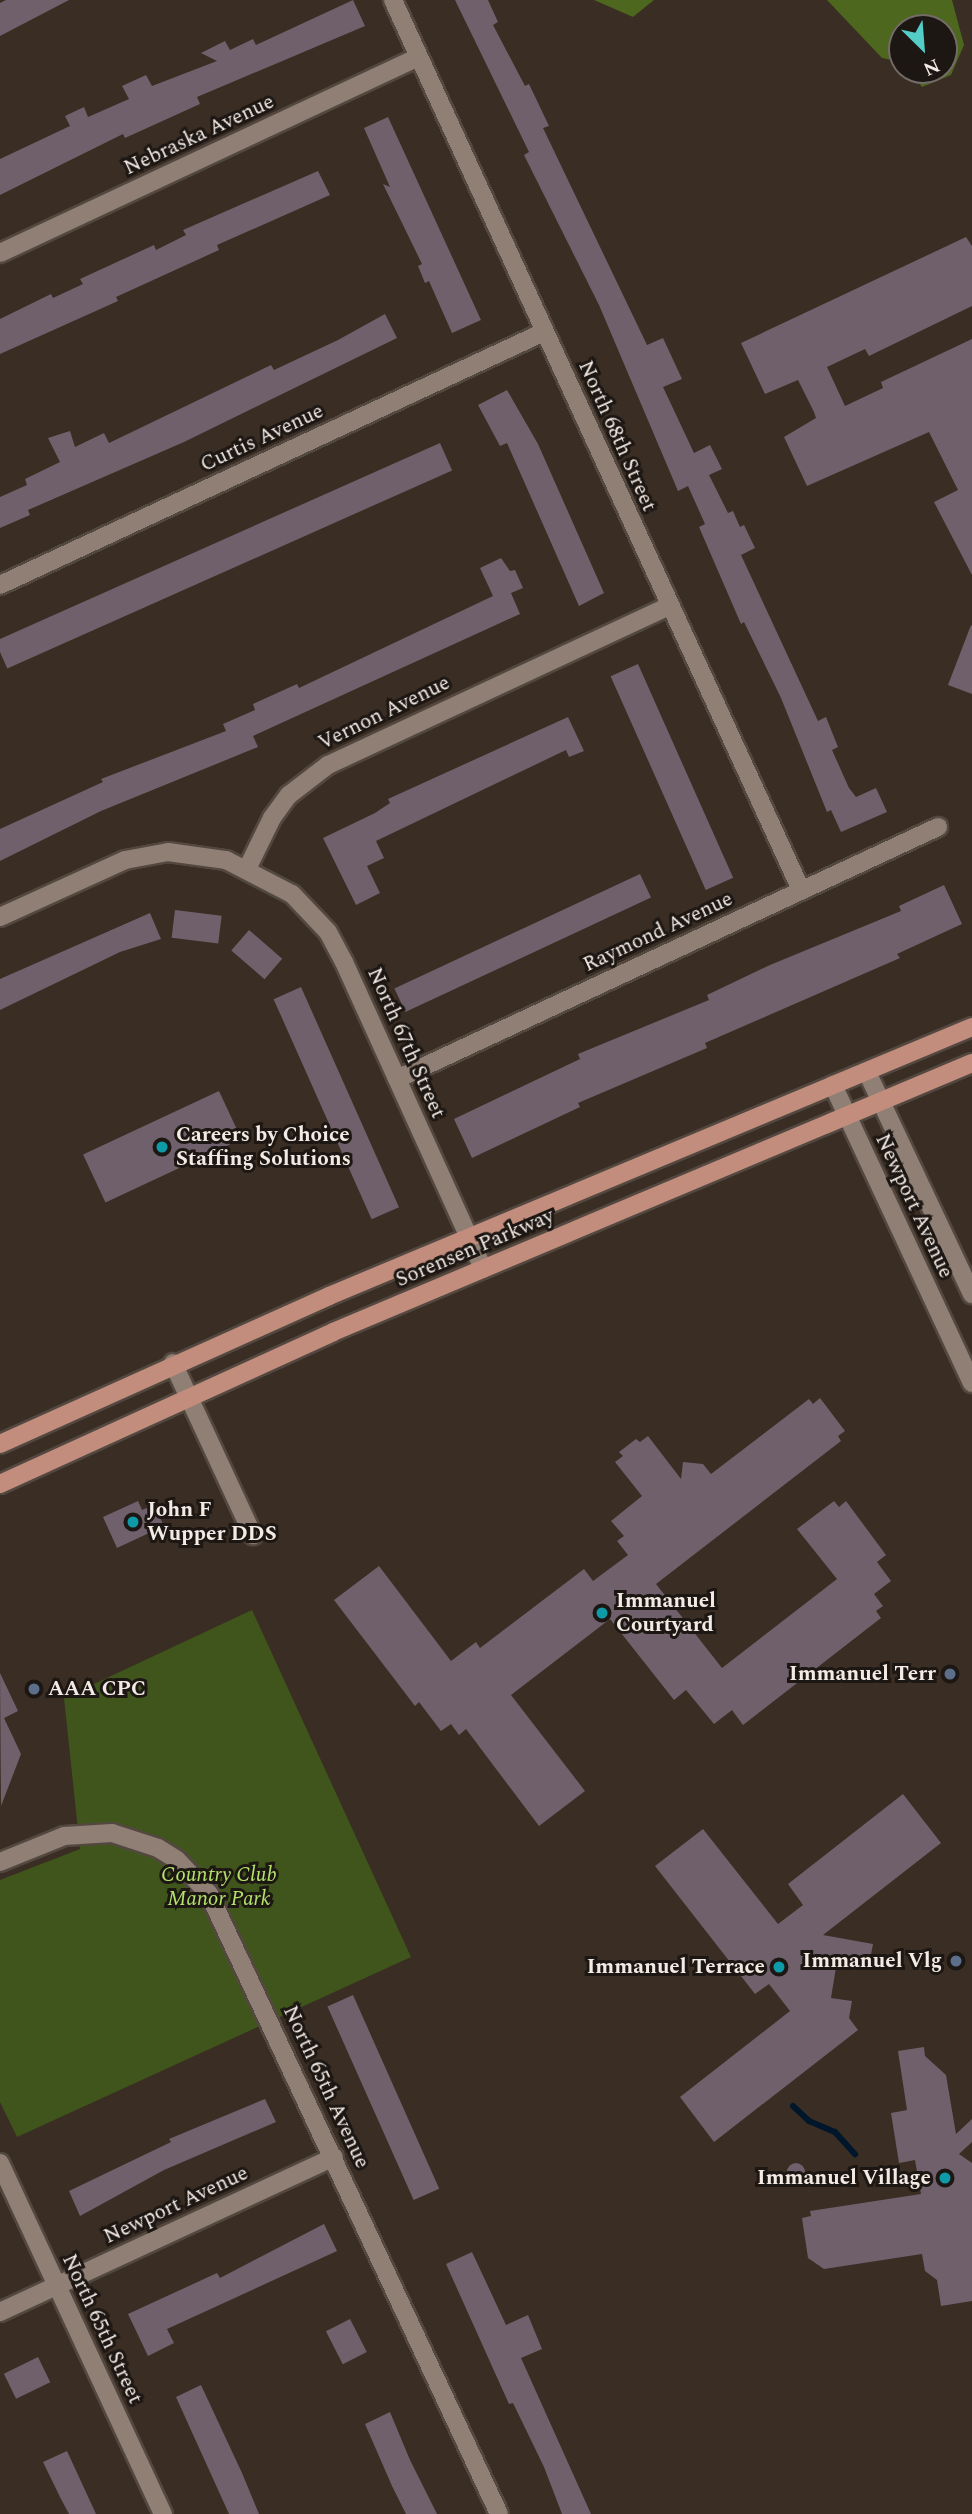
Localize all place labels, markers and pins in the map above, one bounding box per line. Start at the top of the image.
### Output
place label: Careers by Choice Staffing Solutions [176,1122,351,1172]
marker: Careers by Choice Staffing Solutions [154,1139,170,1155]
place label: John F Wupper DDS [147,1497,277,1547]
marker: John F Wupper DDS [125,1514,141,1530]
place label: Immanuel Courtyard [616,1588,716,1638]
marker: Immanuel Courtyard [594,1605,610,1621]
place label: Immanuel Terr [789,1661,936,1687]
marker: Immanuel Terr [942,1666,958,1682]
place label: AAA CPC [48,1676,146,1702]
marker: AAA CPC [26,1681,42,1697]
place label: Immanuel Vlg [803,1948,942,1974]
marker: Immanuel Vlg [948,1953,964,1969]
place label: Immanuel Terrace [587,1954,765,1980]
marker: Immanuel Terrace [771,1959,787,1975]
place label: Immanuel Village [757,2165,931,2191]
marker: Immanuel Village [937,2170,953,2186]

